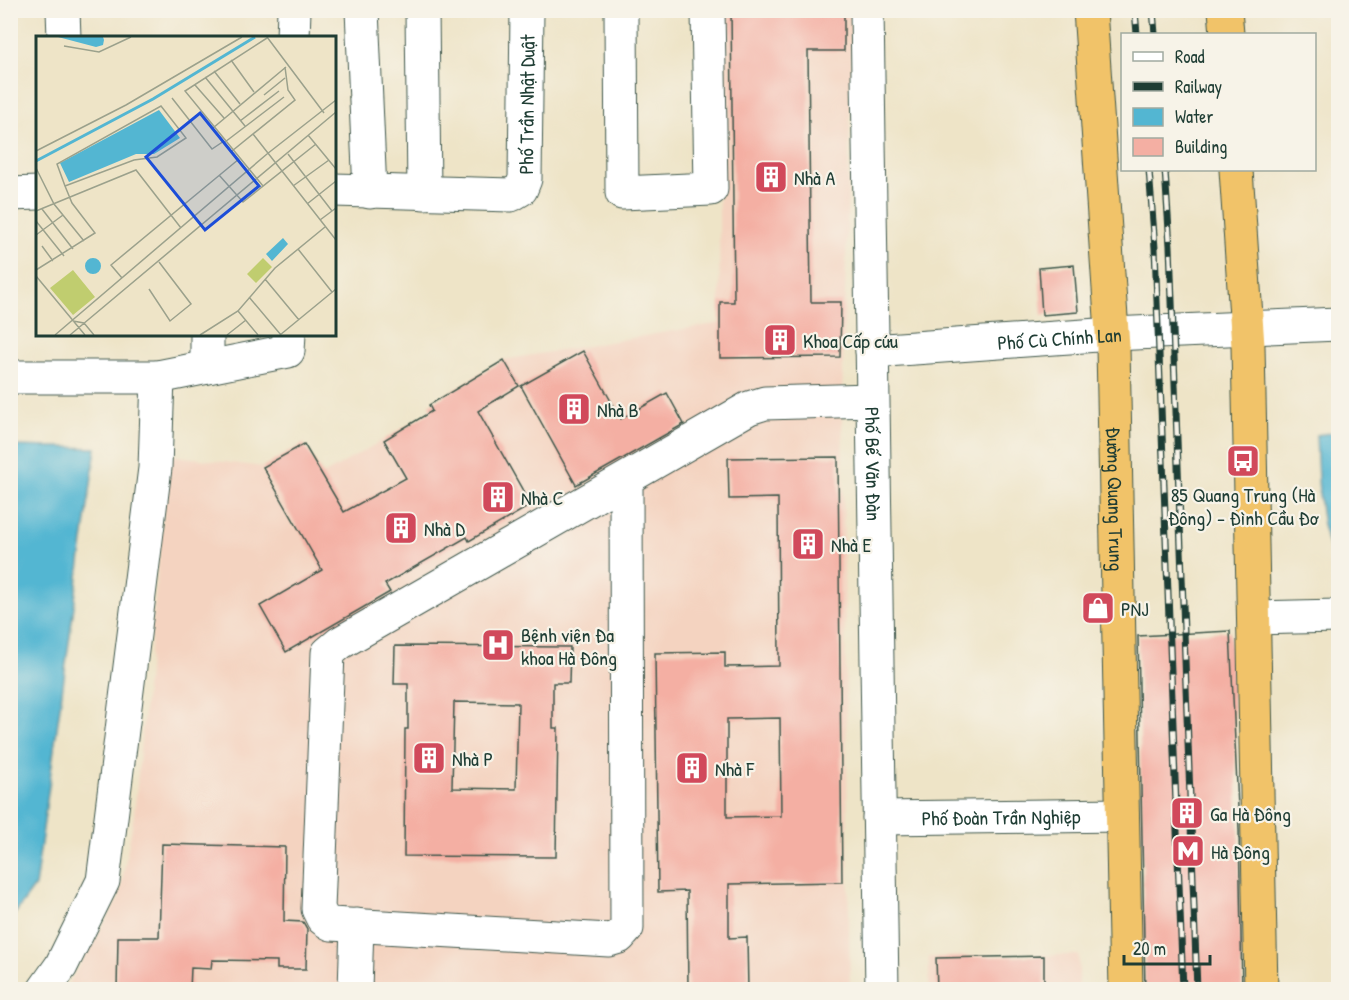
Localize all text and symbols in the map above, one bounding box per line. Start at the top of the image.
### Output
street label: Phố Trần Nhật Duật [512,33,540,175]
legend [1121,33,1316,171]
inset map [36,36,336,336]
text: Road [1175,44,1205,69]
text: Railway [1175,74,1222,99]
text: Water [1175,104,1213,129]
text: Building [1175,134,1227,159]
building icon: Nhà A [753,159,789,195]
place label: Nhà A [794,164,835,191]
street label: Phố Cù Chính Lan [996,320,1122,356]
building icon: Khoa Cấp cứu [762,322,798,358]
place label: Khoa Cấp cứu [803,327,898,354]
building icon: Nhà B [556,391,592,427]
place label: Nhà B [597,396,639,423]
street label: Phố Bế Văn Đàn [860,407,888,521]
street label: Đường Quang Trung [1101,427,1131,572]
bus stop icon: 85 Quang Trung (Hà Đông) - Đình Cầu Đơ [1225,443,1261,479]
building icon: Nhà C [480,479,516,515]
place label: 85 Quang Trung (Hà Đông) - Đình Cầu Đơ [1168,481,1319,531]
place label: Nhà C [521,484,563,511]
building icon: Nhà D [383,510,419,546]
place label: Nhà D [424,515,465,542]
building icon: Nhà E [790,526,826,562]
place label: Nhà E [831,531,871,558]
shop icon: PNJ [1080,590,1116,626]
place label: PNJ [1121,595,1149,622]
place label: Bệnh viện Đa khoa Hà Đông [521,621,617,671]
hospital icon: Bệnh viện Đa khoa Hà Đông [480,627,516,663]
building icon: Nhà P [411,740,447,776]
place label: Nhà P [452,745,493,772]
building icon: Nhà F [674,750,710,786]
place label: Nhà F [715,755,754,782]
building icon: Ga Hà Đông [1169,795,1205,831]
place label: Ga Hà Đông [1210,800,1291,827]
street label: Phố Đoàn Trần Nghiệp [921,802,1081,831]
metro station icon: Hà Đông [1170,833,1206,869]
place label: Hà Đông [1211,838,1270,865]
scale bar [1124,928,1210,966]
text: 20 m [1133,936,1166,961]

